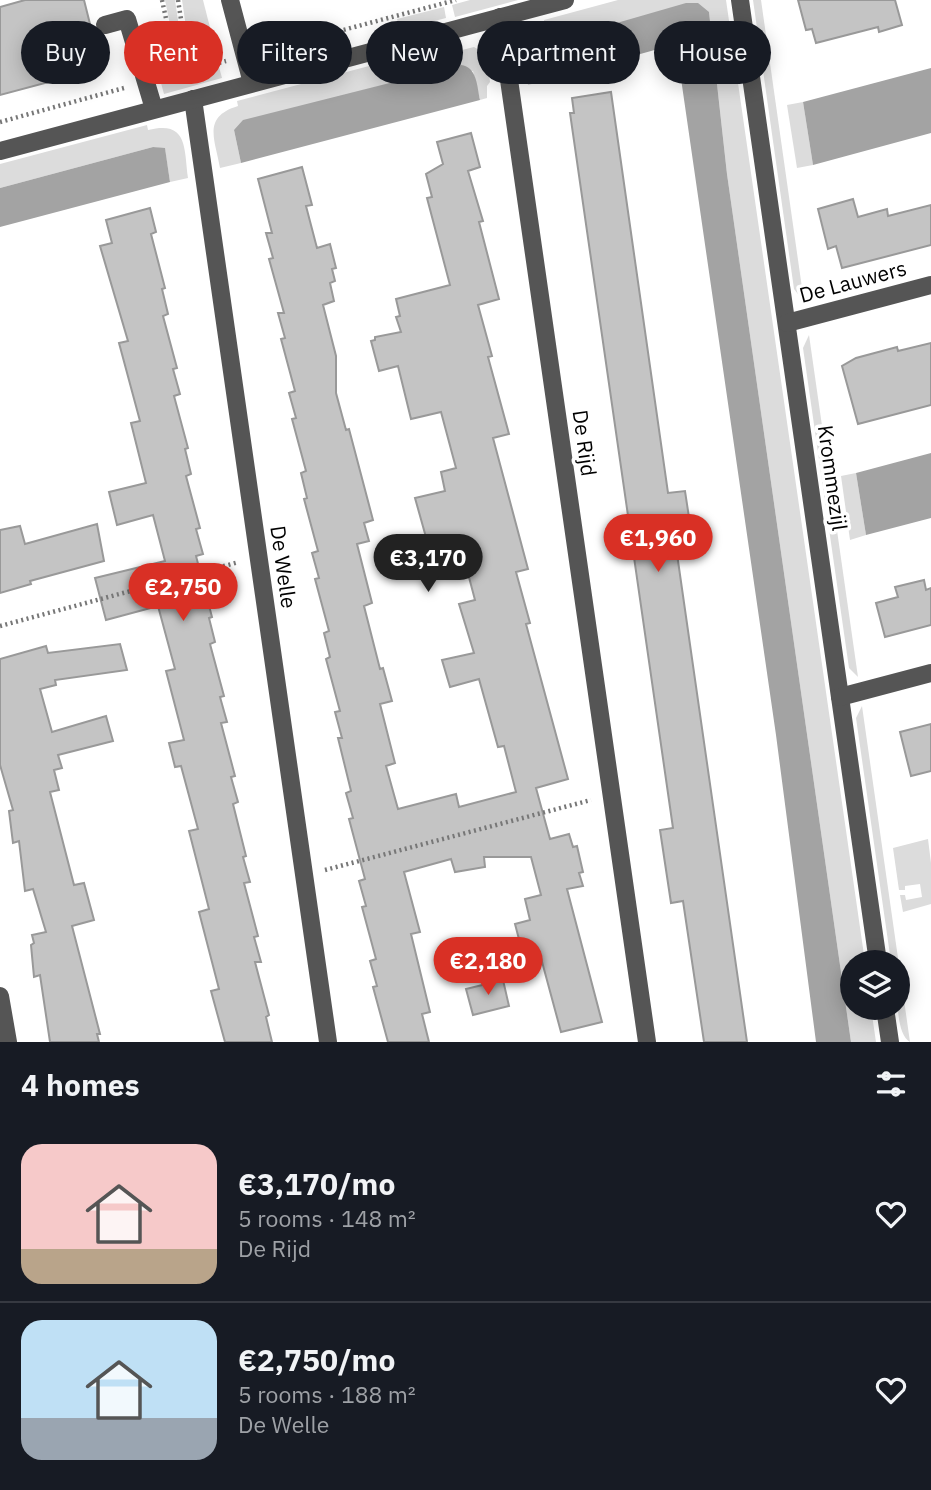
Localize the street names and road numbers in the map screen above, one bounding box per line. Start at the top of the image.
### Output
street label: De Lauwers [796,253,909,309]
street label: De Rijd [566,408,603,478]
street label: Krommezijl [812,423,854,533]
street label: De Welle [264,524,304,610]

